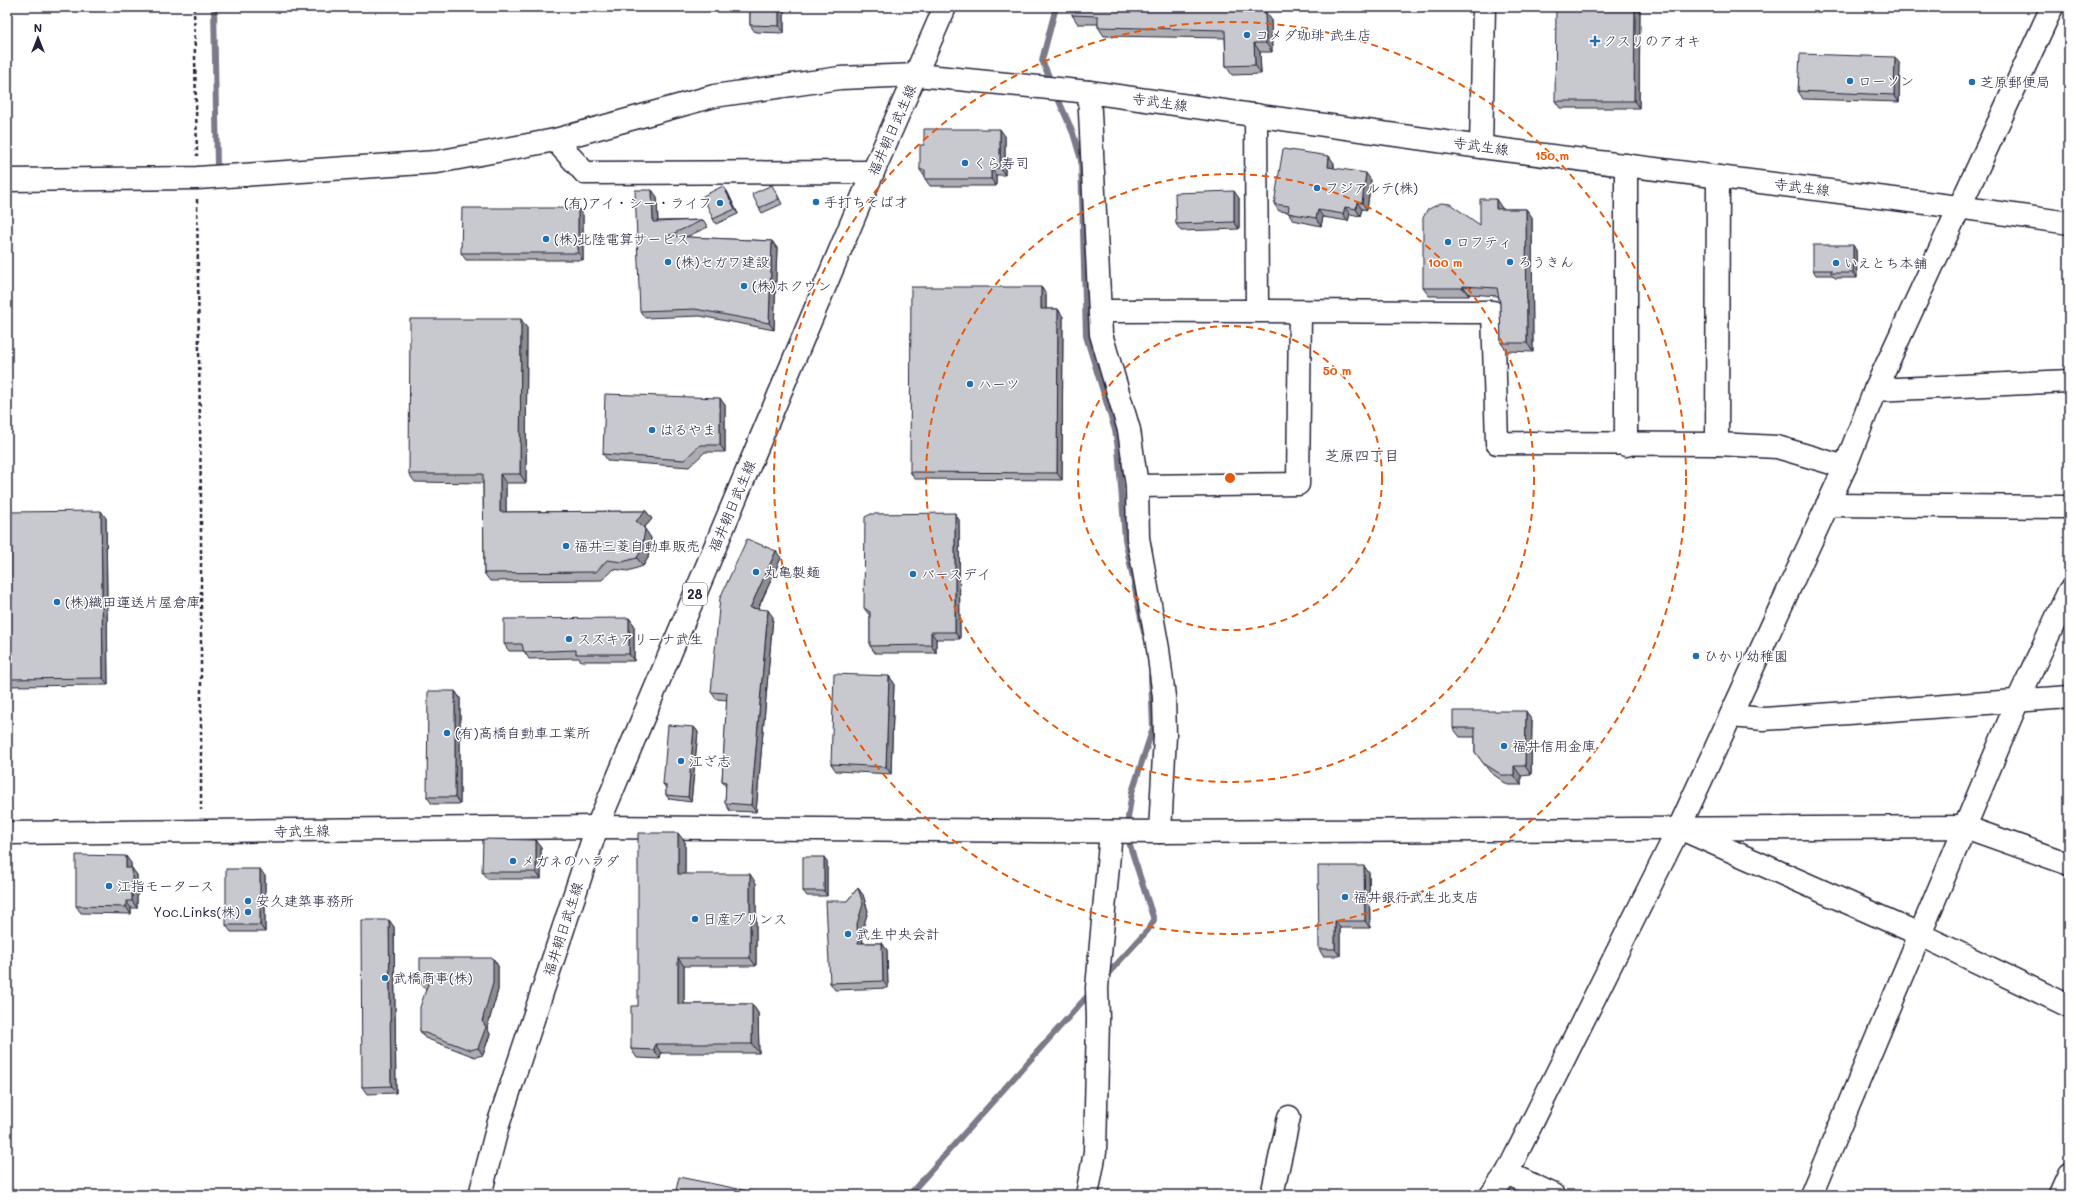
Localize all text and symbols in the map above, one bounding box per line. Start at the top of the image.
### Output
north arrow [18,18,58,58]
text: N [34,20,42,35]
place label: コメダ珈琲 武生店 [1255,25,1371,44]
marker: コメダ珈琲 武生店 [1242,30,1252,40]
place label: クスリのアオキ [1603,31,1701,50]
marker: クスリのアオキ [1590,36,1600,46]
place label: ローソン [1858,71,1914,90]
place label: 芝原郵便局 [1980,72,2050,91]
marker: ローソン [1845,76,1855,86]
marker: 芝原郵便局 [1967,77,1977,87]
street label: 福井朝日武生線 [863,81,920,178]
street label: 寺武生線 [1131,88,1189,115]
street label: 寺武生線 [1452,132,1510,159]
text: 150 m [1535,147,1569,163]
place label: くら寿司 [973,153,1029,172]
marker: くら寿司 [960,158,970,168]
street label: 寺武生線 [1773,174,1831,199]
place label: フジアルテ(株) [1325,178,1418,197]
marker: フジアルテ(株) [1312,183,1322,193]
place label: 手打ちそば才 [824,192,908,211]
place label: (有)アイ・シー・ライフ [564,193,712,212]
marker: 手打ちそば才 [811,197,821,207]
marker: (有)アイ・シー・ライフ [715,198,725,208]
place label: (株)北陸電算サービス [554,229,690,248]
place label: ロフティ [1456,232,1512,251]
marker: (株)北陸電算サービス [541,234,551,244]
marker: ロフティ [1443,237,1453,247]
place label: (株)セガワ建設 [676,252,770,271]
place label: ろうきん [1518,252,1574,271]
place label: いえとち本舗 [1844,253,1927,272]
text: 100 m [1428,254,1462,270]
marker: (株)セガワ建設 [663,257,673,267]
marker: ろうきん [1505,257,1515,267]
marker: いえとち本舗 [1831,258,1841,268]
place label: (株)ホクウン [752,276,832,295]
marker: (株)ホクウン [739,281,749,291]
text: 50 m [1323,362,1351,378]
place label: ハーツ [978,374,1020,393]
marker: ハーツ [965,379,975,389]
place label: はるやま [660,420,716,439]
marker: はるやま [647,425,657,435]
district label: 芝原四丁目 [1324,445,1400,465]
street label: 福井朝日武生線 [704,457,759,555]
centre of rings [1223,471,1237,485]
place label: 福井三菱自動車販売 [574,536,700,555]
marker: 福井三菱自動車販売 [561,541,571,551]
place label: 丸亀製麺 [764,562,820,581]
place label: バースデイ [921,564,990,583]
marker: 丸亀製麺 [751,567,761,577]
marker: バースデイ [908,569,918,579]
road number: 28 [683,583,707,605]
place label: (株)織田運送片屋倉庫 [65,592,201,611]
marker: (株)織田運送片屋倉庫 [52,597,62,607]
place label: スズキアリーナ武生 [577,629,704,648]
marker: スズキアリーナ武生 [564,634,574,644]
place label: ひかり幼稚園 [1704,646,1788,665]
marker: ひかり幼稚園 [1691,651,1701,661]
place label: (有)高橋自動車工業所 [455,723,591,742]
marker: (有)高橋自動車工業所 [442,728,452,738]
place label: 福井信用金庫 [1512,736,1596,755]
marker: 福井信用金庫 [1499,741,1509,751]
place label: 江ざ志 [689,751,731,770]
marker: 江ざ志 [676,756,686,766]
street label: 寺武生線 [274,821,330,840]
place label: メガネのハラダ [521,851,619,870]
marker: メガネのハラダ [508,856,518,866]
place label: 江指モータース [117,876,214,895]
street label: 福井朝日武生線 [538,879,587,978]
marker: 江指モータース [104,881,114,891]
place label: 福井銀行武生北支店 [1353,887,1479,906]
place label: 安久建築事務所 [256,891,354,910]
marker: 福井銀行武生北支店 [1340,892,1350,902]
marker: 安久建築事務所 [243,896,253,906]
place label: Yoc.Links(株) [153,902,240,921]
marker: Yoc.Links(株) [243,907,253,917]
place label: 日産プリンス [703,909,787,928]
marker: 日産プリンス [690,914,700,924]
place label: 武生中央会計 [856,924,940,943]
marker: 武生中央会計 [843,929,853,939]
place label: 武橋商事(株) [393,968,473,987]
marker: 武橋商事(株) [380,973,390,983]

